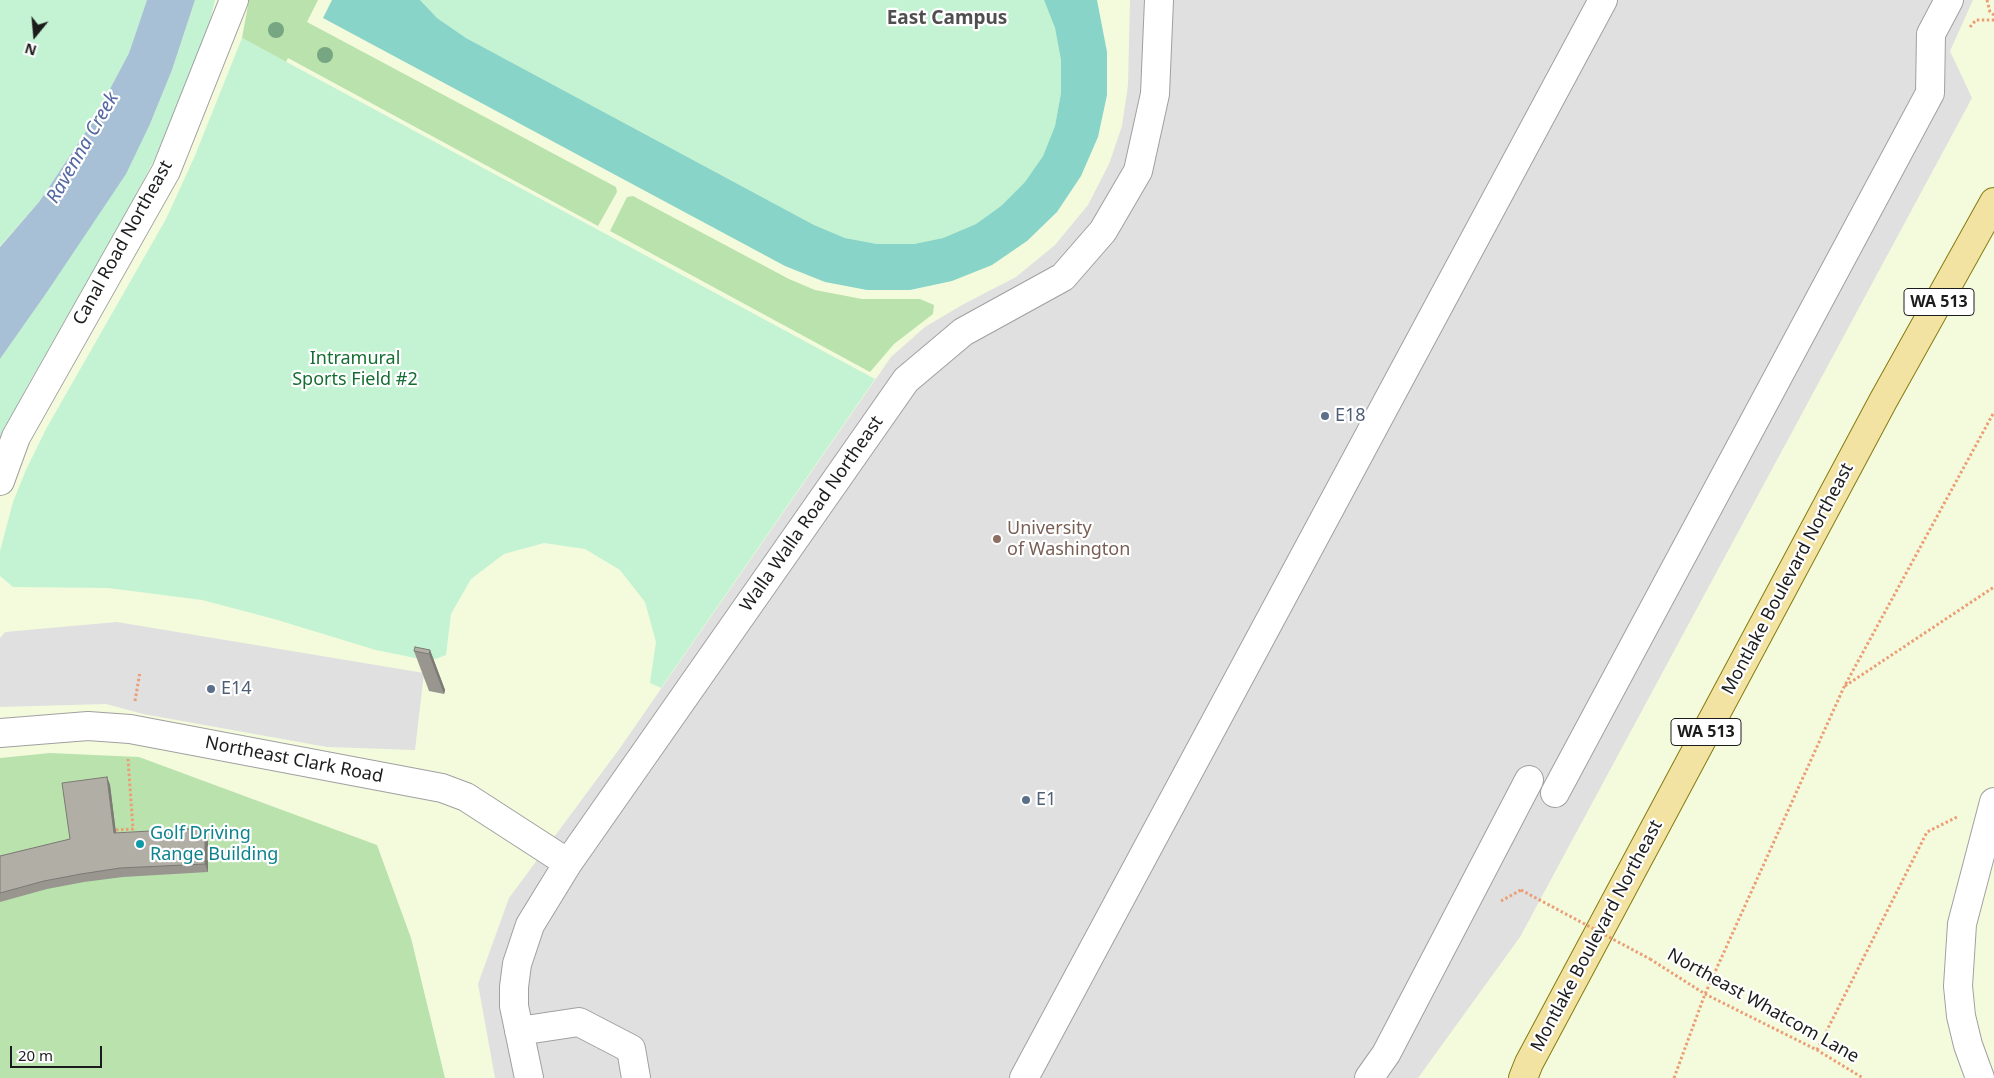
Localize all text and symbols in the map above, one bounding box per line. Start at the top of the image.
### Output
district label: East Campus [887,8,1007,30]
north arrow [10,10,60,60]
text: N [22,39,39,61]
water label: Ravenna Creek [42,88,124,208]
street label: Canal Road Northeast [69,157,177,329]
road number: WA 513 [1904,288,1974,316]
park label: Intramural Sports Field #2 [292,348,418,390]
place label: E18 [1335,405,1366,427]
marker: E18 [1319,410,1331,422]
street label: Walla Walla Road Northeast [736,412,888,616]
street label: Montlake Boulevard Northeast [1718,459,1858,699]
place label: University of Washington [1007,518,1130,560]
marker: University of Washington [991,533,1003,545]
place label: E14 [221,678,252,700]
marker: E14 [205,683,217,695]
road number: WA 513 [1671,719,1741,746]
street label: Northeast Clark Road [203,732,385,788]
place label: E1 [1036,789,1056,811]
marker: E1 [1020,794,1032,806]
street label: Montlake Boulevard Northeast [1527,816,1667,1056]
place label: Golf Driving Range Building [150,823,278,866]
marker: Golf Driving Range Building [134,838,146,850]
street label: Northeast Whatcom Lane [1663,944,1863,1068]
scale bar [12,1036,105,1068]
text: 20 m [18,1045,53,1065]

